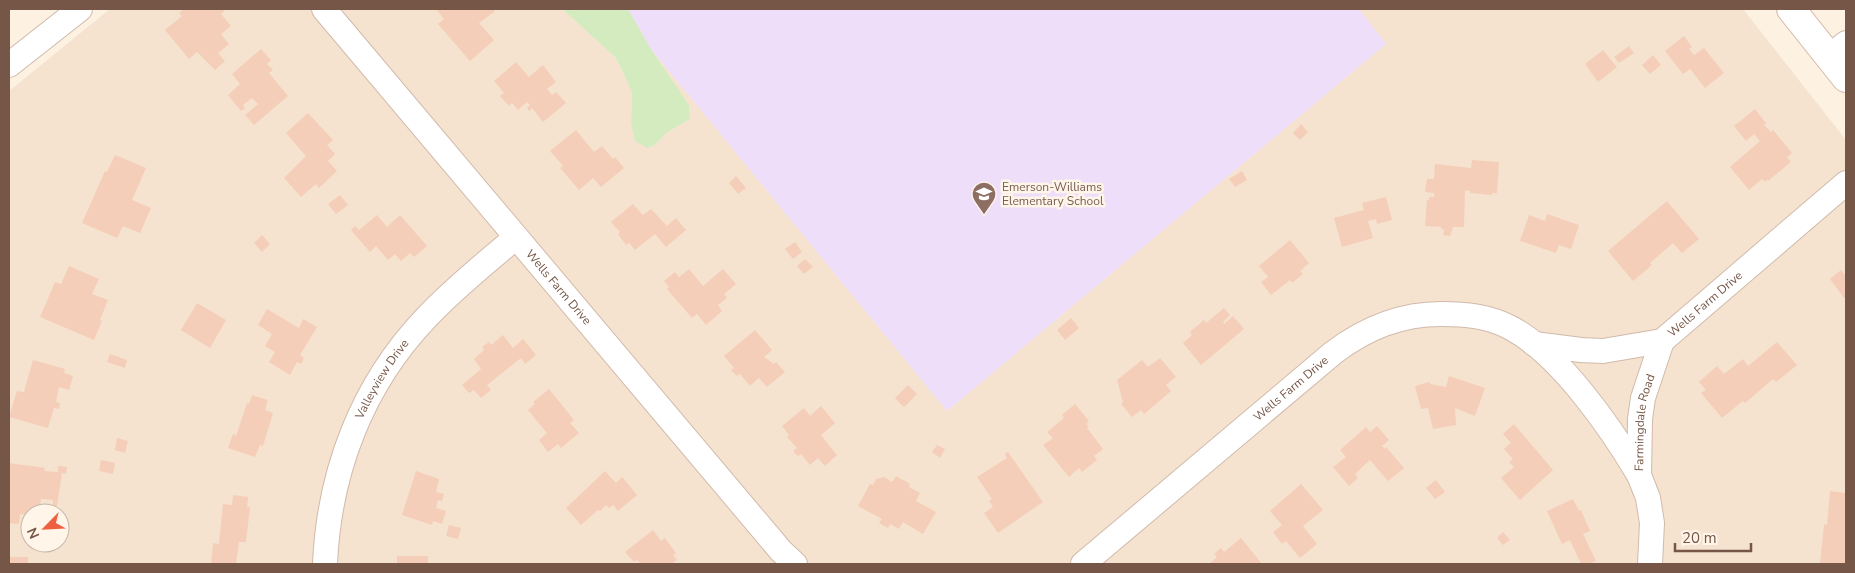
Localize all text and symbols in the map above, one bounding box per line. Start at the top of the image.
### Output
place label: Emerson-Williams Elementary School [1002,179,1104,209]
school or university icon: Emerson-Williams Elementary School [971,181,997,215]
street label: Wells Farm Drive [522,246,595,328]
street label: Wells Farm Drive [1664,267,1746,341]
street label: Valleyview Drive [351,336,412,422]
street label: Wells Farm Drive [1250,352,1332,425]
street label: Farmingdale Road [1631,372,1658,471]
north arrow [20,503,70,553]
scale bar [1675,520,1751,552]
text: N [23,524,44,542]
text: 20 m [1682,528,1717,548]

